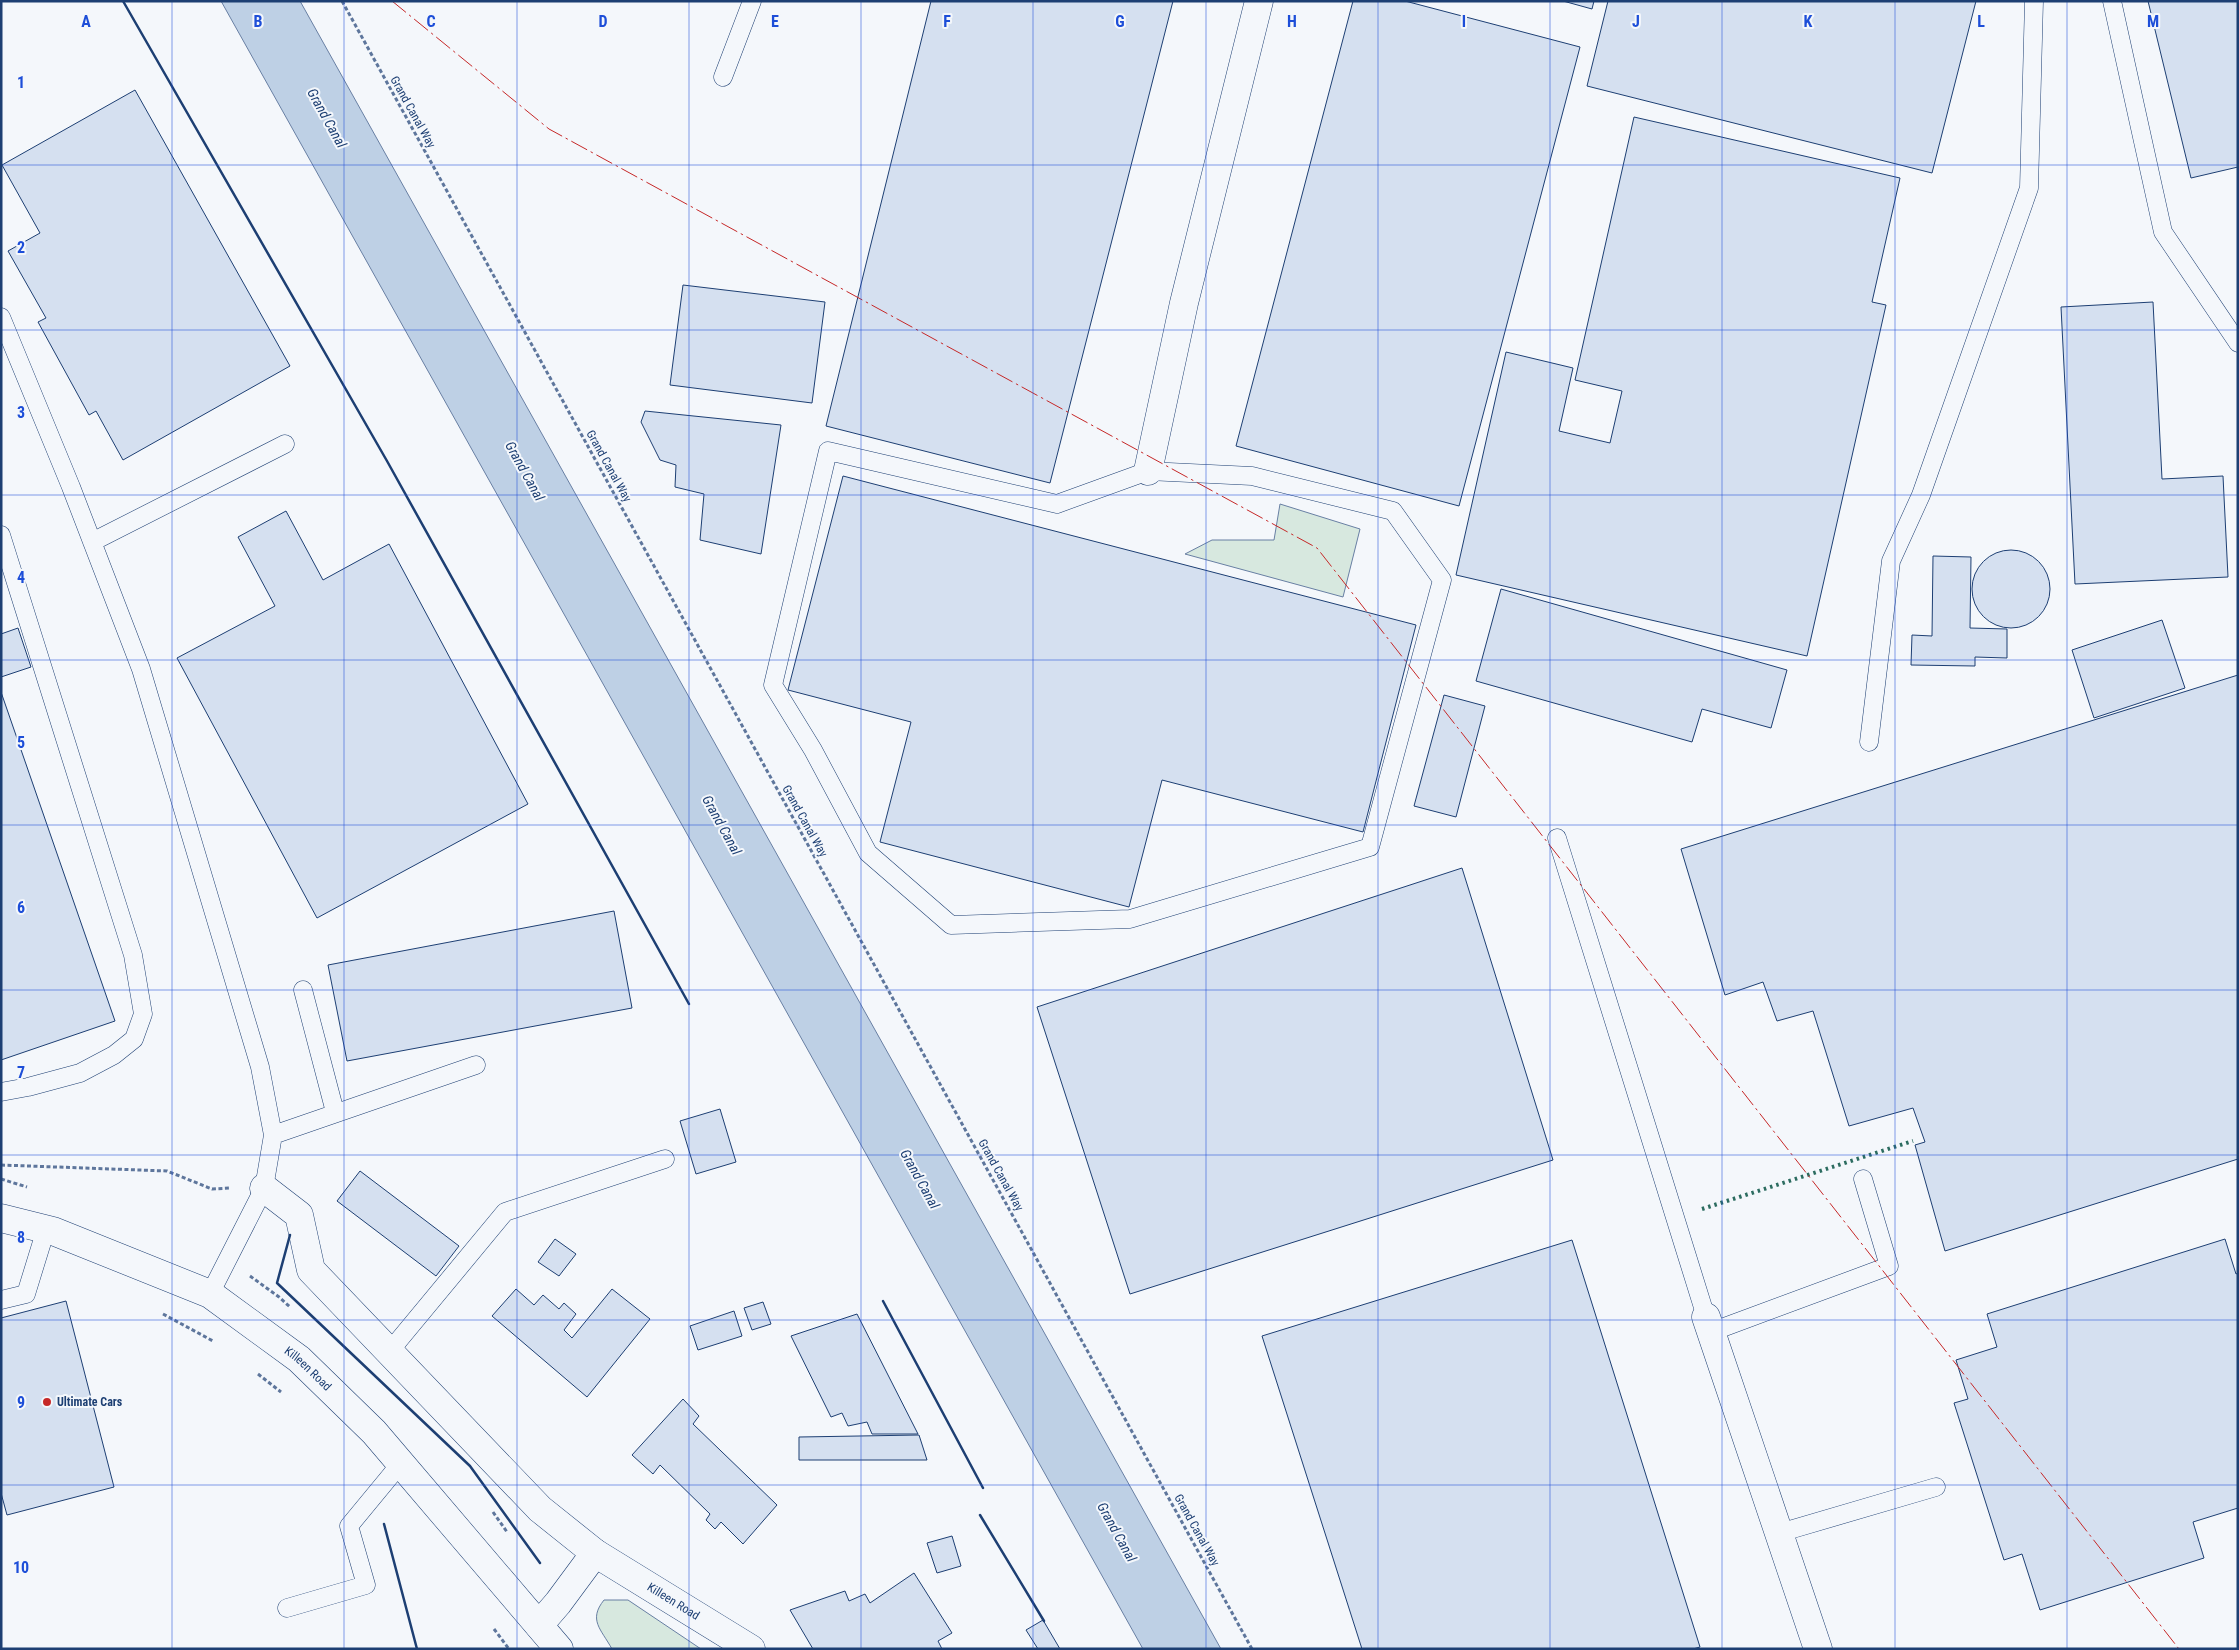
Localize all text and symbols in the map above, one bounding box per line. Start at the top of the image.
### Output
text: A [81,12,91,31]
text: B [254,12,263,31]
text: C [426,12,436,31]
text: D [598,12,608,31]
text: E [771,12,779,31]
text: F [943,12,951,31]
text: G [1115,12,1125,31]
text: H [1287,12,1297,31]
text: I [1462,12,1466,31]
text: J [1632,12,1640,31]
text: K [1804,12,1813,31]
text: L [1977,12,1985,31]
text: M [2147,12,2159,31]
text: 1 [17,73,25,92]
street label: Grand Canal Way [387,74,439,150]
water label: Grand Canal [304,86,350,151]
text: 2 [17,238,25,257]
text: 3 [17,403,25,422]
street label: Grand Canal Way [583,428,635,504]
water label: Grand Canal [502,439,548,504]
text: 4 [17,568,25,587]
text: 5 [17,733,25,752]
street label: Grand Canal Way [779,783,831,859]
water label: Grand Canal [699,793,745,858]
text: 6 [17,898,25,917]
text: 7 [17,1063,25,1082]
street label: Grand Canal Way [975,1137,1027,1213]
water label: Grand Canal [897,1147,943,1212]
text: 8 [17,1228,25,1247]
street label: Killeen Road [282,1344,334,1394]
text: 9 [17,1393,25,1412]
place label: Ultimate Cars [57,1395,123,1409]
marker: Ultimate Cars [41,1396,53,1408]
street label: Grand Canal Way [1171,1492,1223,1568]
water label: Grand Canal [1094,1500,1140,1565]
text: 10 [13,1558,29,1577]
street label: Killeen Road [645,1580,702,1623]

